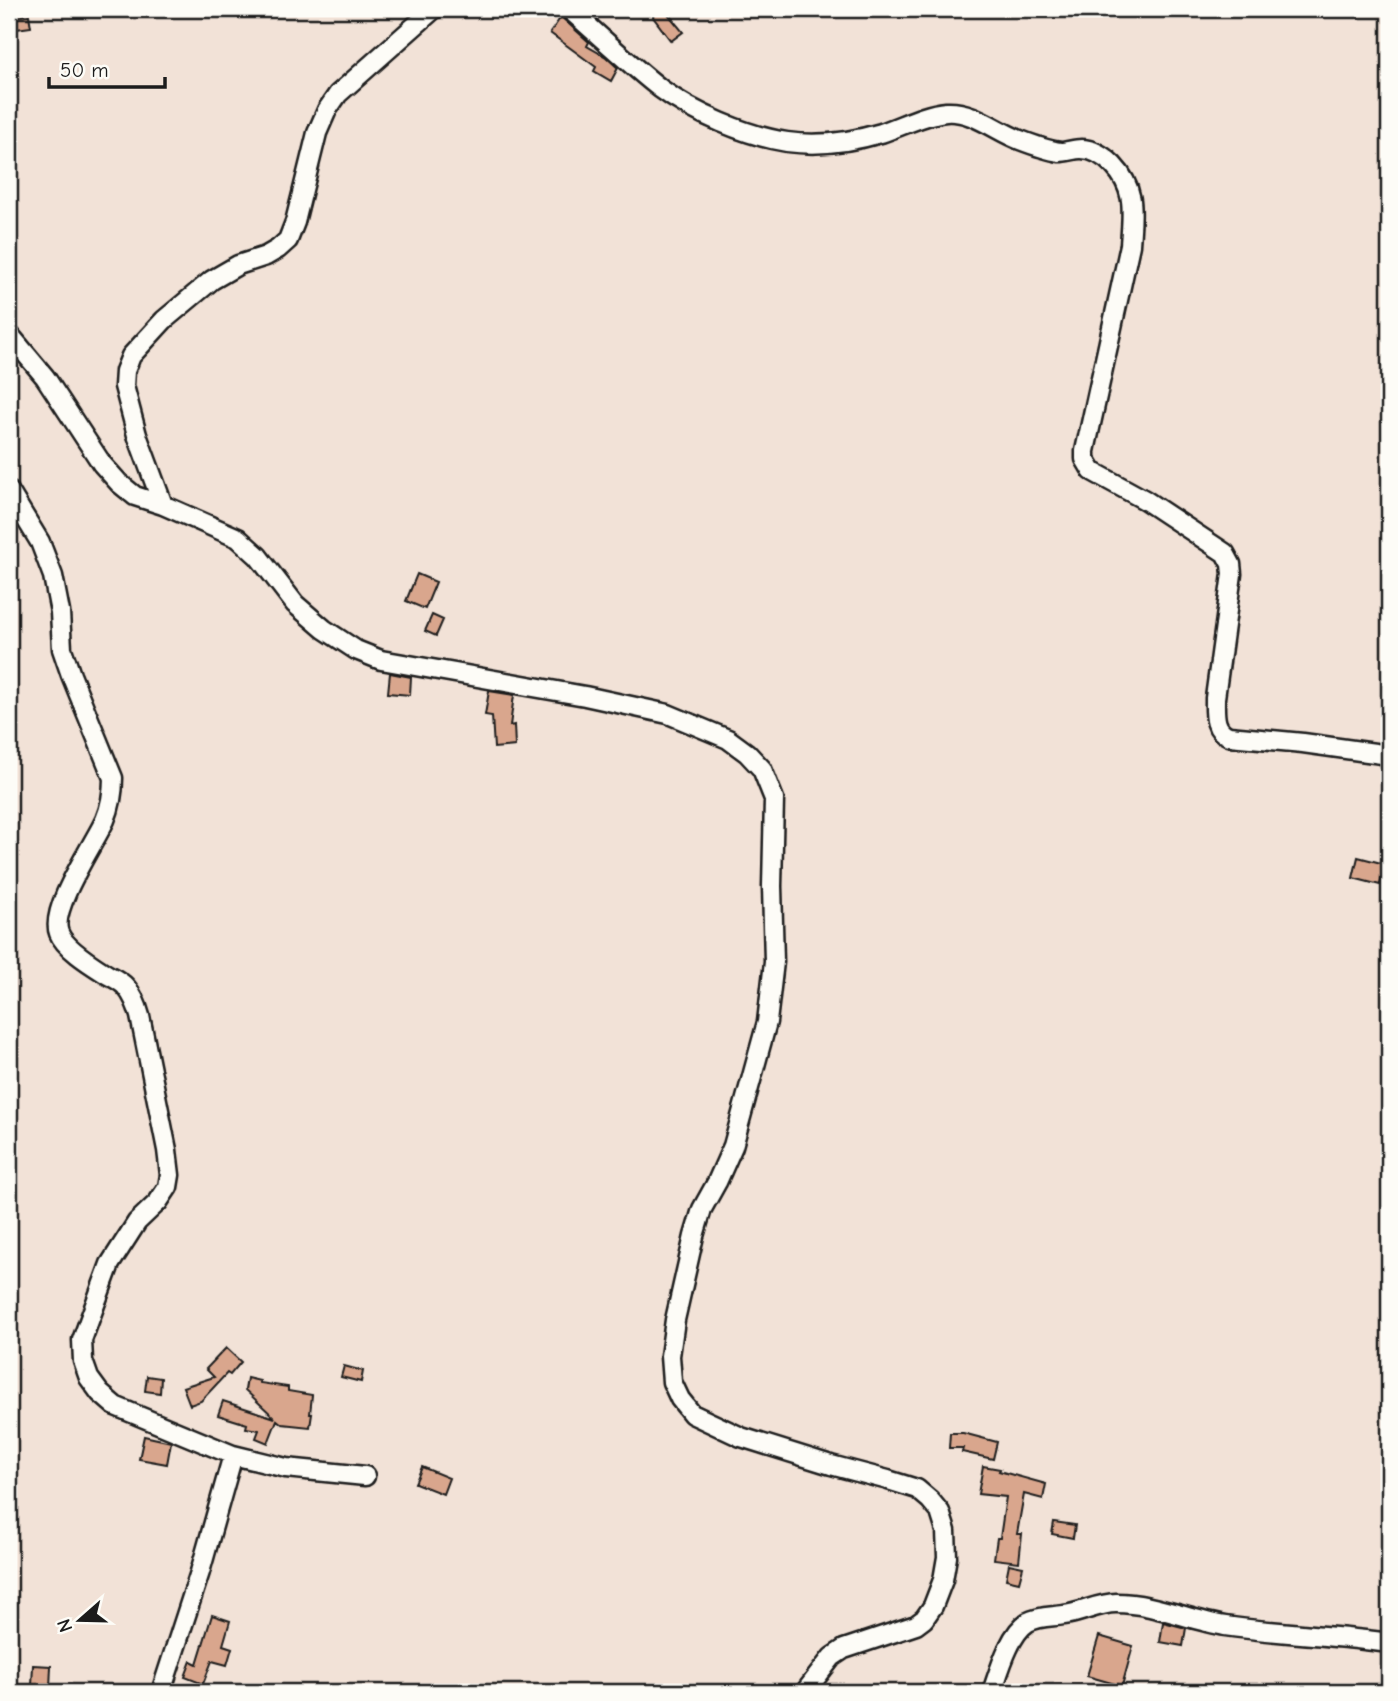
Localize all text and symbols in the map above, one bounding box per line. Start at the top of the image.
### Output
scale bar [49,46,164,90]
text: 50 m [60,58,109,82]
north arrow [46,1586,116,1656]
text: N [53,1616,77,1635]

